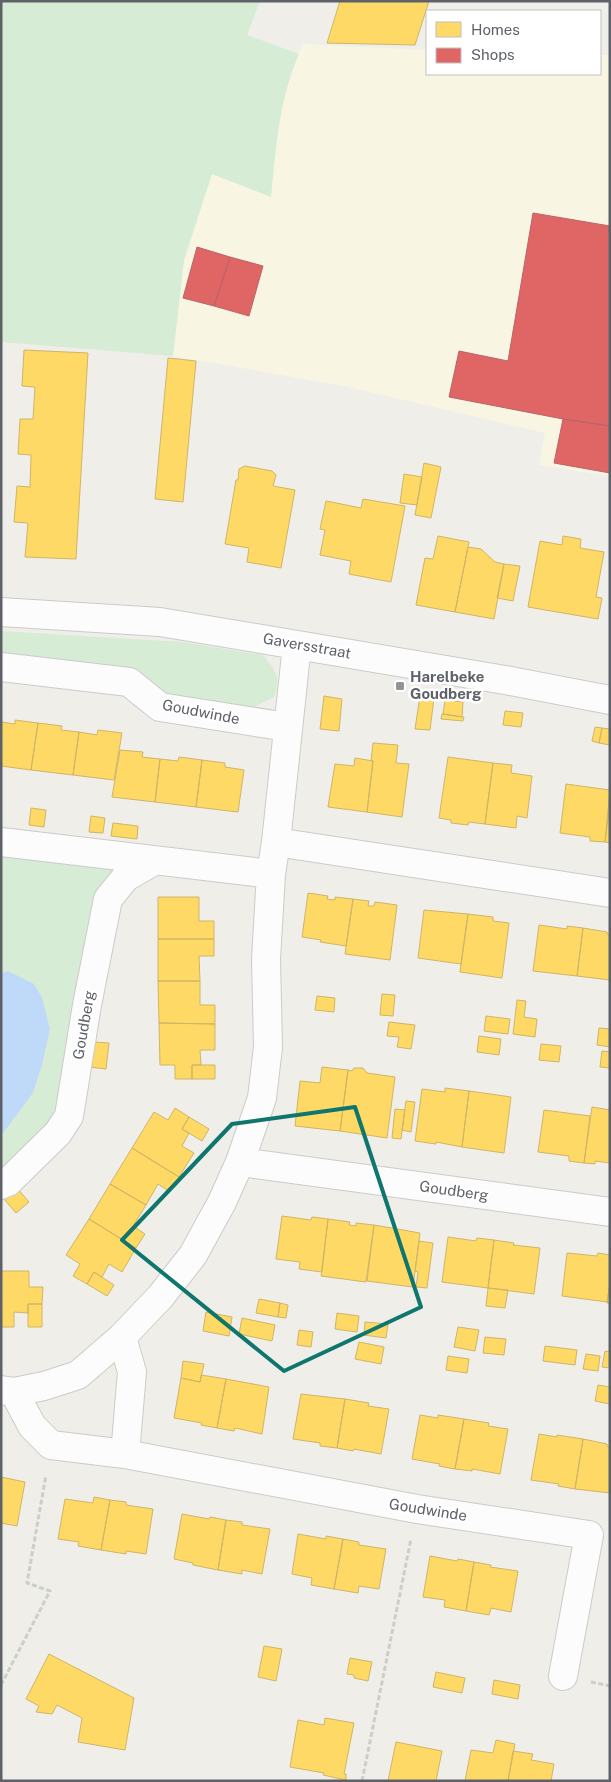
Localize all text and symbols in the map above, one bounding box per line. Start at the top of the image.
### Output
legend [426,10,601,75]
text: Homes [471,21,520,38]
text: Shops [471,46,515,63]
street label: Gaversstraat [262,629,353,662]
place label: Harelbeke Goudberg [410,668,484,702]
marker: Harelbeke Goudberg [394,680,406,692]
street label: Goudwinde [161,696,241,727]
street label: Goudberg [69,989,98,1061]
street label: Goudberg [418,1177,490,1204]
street label: Goudwinde [388,1495,468,1524]

